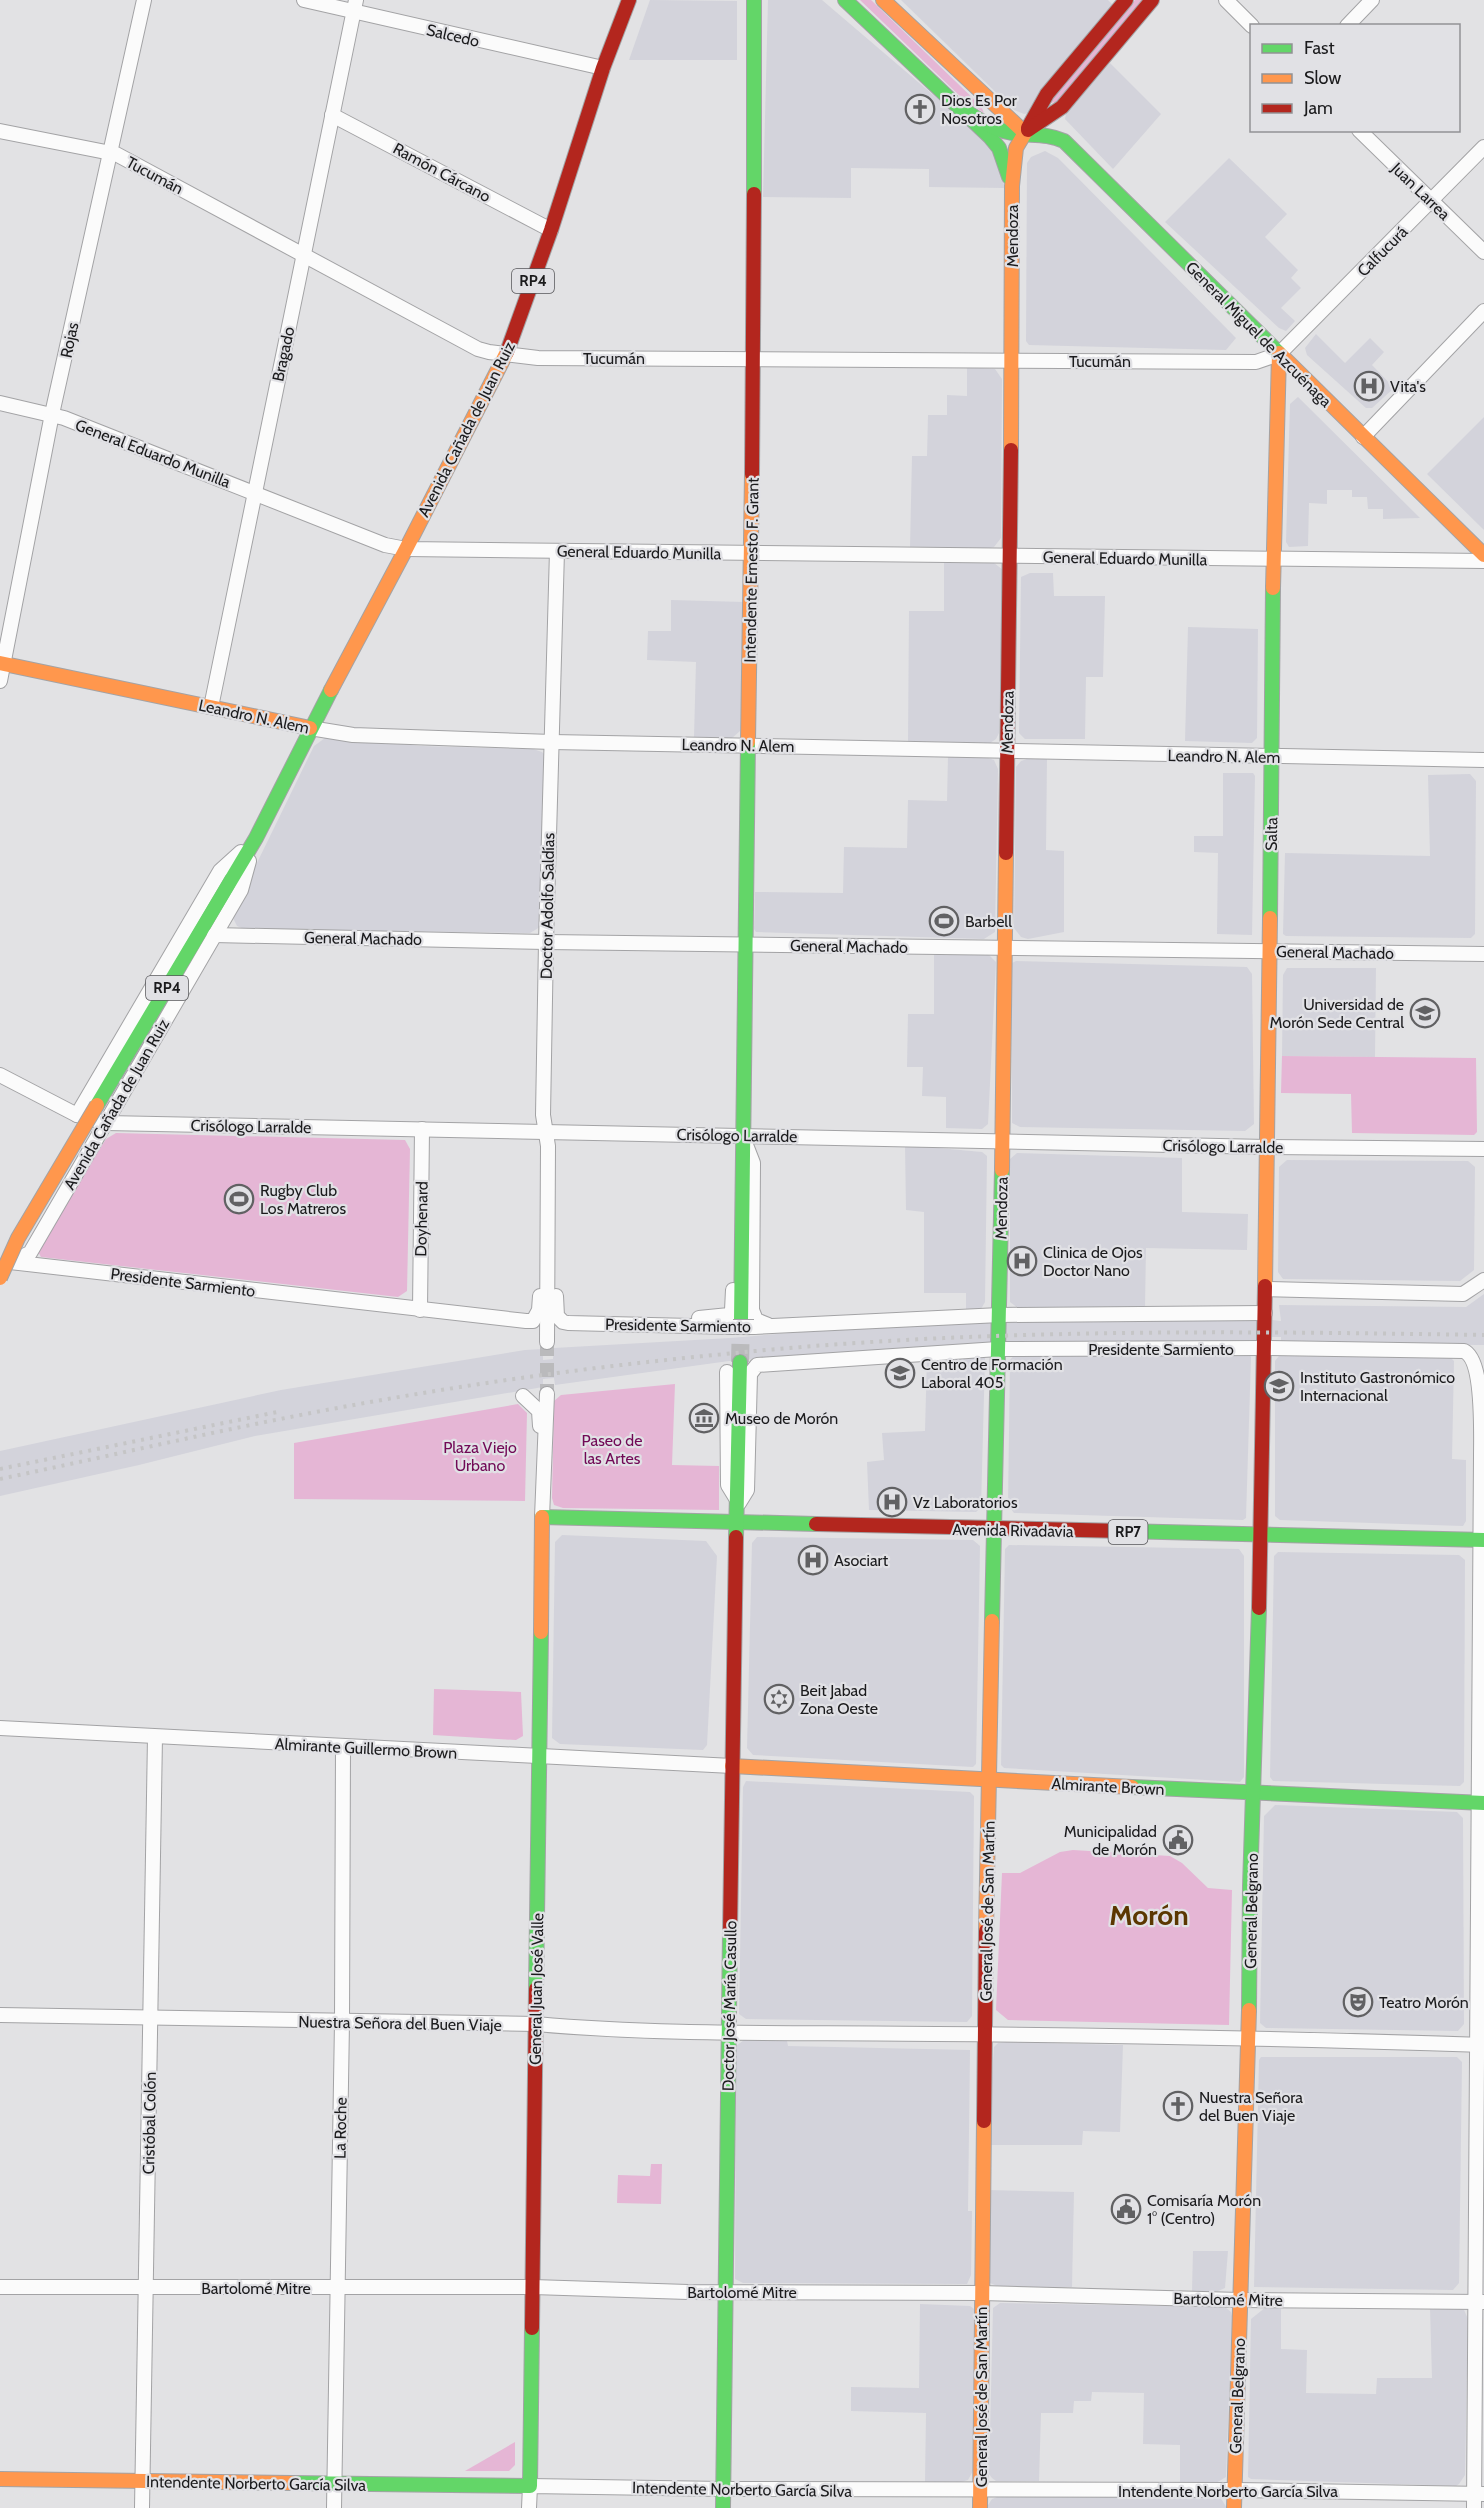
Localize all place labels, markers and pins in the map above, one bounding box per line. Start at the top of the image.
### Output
place label: Dios Es Por Nosotros [941,91,1018,128]
church icon: Dios Es Por Nosotros [904,93,936,125]
hospital icon: Vita's [1353,370,1385,402]
place label: Vita's [1390,377,1426,396]
sports icon: Barbell [928,905,960,937]
place label: Barbell [965,912,1012,931]
place label: Universidad de Morón Sede Central [1270,995,1404,1032]
school or university icon: Universidad de Morón Sede Central [1409,997,1441,1029]
place label: Rugby Club Los Matreros [260,1181,346,1218]
sports icon: Rugby Club Los Matreros [223,1183,255,1215]
place label: Clinica de Ojos Doctor Nano [1043,1243,1143,1280]
hospital icon: Clinica de Ojos Doctor Nano [1006,1245,1038,1277]
place label: Centro de Formación Laboral 405 [921,1355,1063,1392]
school or university icon: Centro de Formación Laboral 405 [884,1357,916,1389]
place label: Instituto Gastronómico Internacional [1300,1368,1455,1405]
school or university icon: Instituto Gastronómico Internacional [1263,1370,1295,1402]
museum icon: Museo de Morón [688,1402,720,1434]
place label: Museo de Morón [725,1409,838,1428]
hospital icon: Vz Laboratorios [876,1486,908,1518]
place label: Vz Laboratorios [913,1493,1018,1512]
hospital icon: Asociart [797,1544,829,1576]
place label: Asociart [834,1551,889,1570]
place label: Beit Jabad Zona Oeste [800,1681,878,1718]
synagogue icon: Beit Jabad Zona Oeste [763,1683,795,1715]
place label: Municipalidad de Morón [1064,1822,1157,1859]
public building icon: Municipalidad de Morón [1162,1824,1194,1856]
theatre icon: Teatro Morón [1342,1986,1374,2018]
place label: Teatro Morón [1379,1993,1469,2012]
place label: Nuestra Señora del Buen Viaje [1199,2088,1303,2125]
church icon: Nuestra Señora del Buen Viaje [1162,2090,1194,2122]
place label: Comisaría Morón 1° (Centro) [1147,2191,1261,2228]
public building icon: Comisaría Morón 1° (Centro) [1110,2193,1142,2225]

